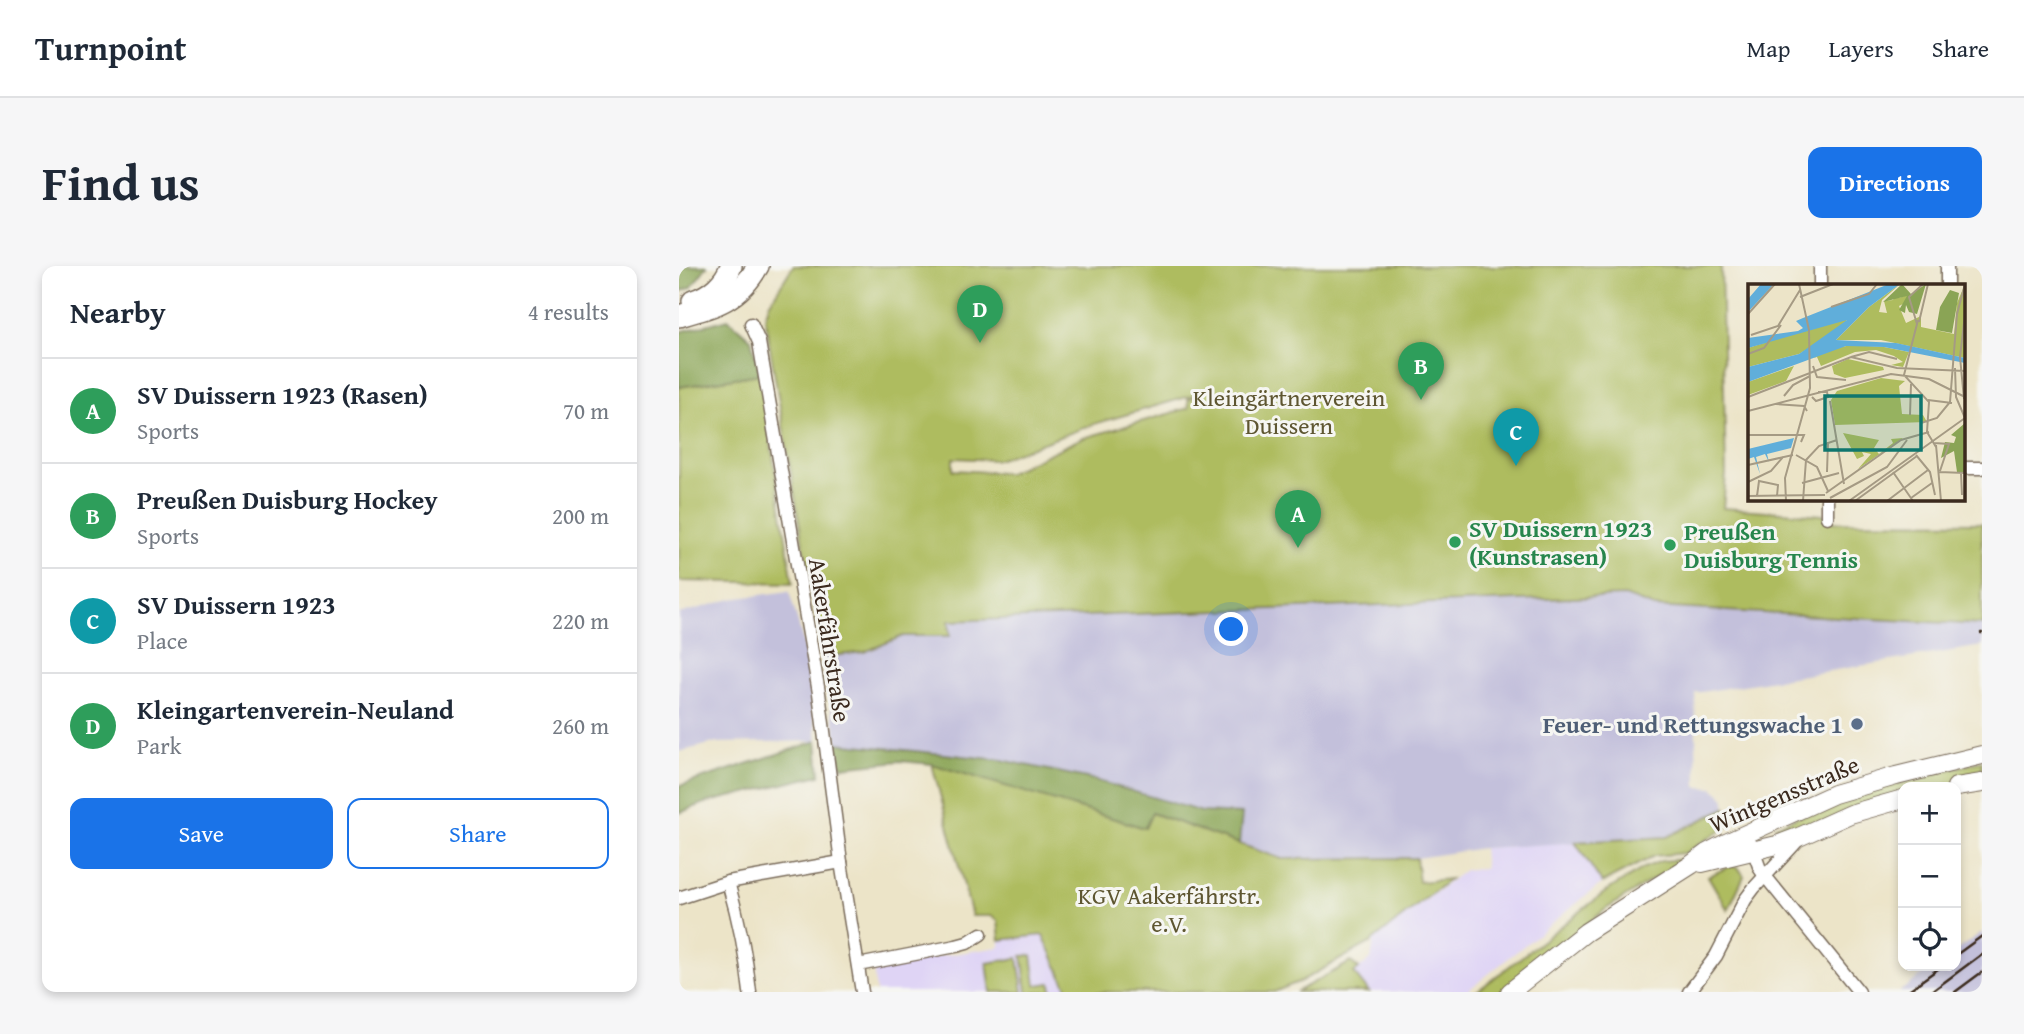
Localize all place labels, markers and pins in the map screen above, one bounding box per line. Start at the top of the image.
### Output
pin: D [957,285,1003,343]
pin: B [1398,342,1444,400]
pin: C [1493,408,1539,466]
pin: A [1275,490,1321,548]
place label: SV Duissern 1923 (Kunstrasen) [1469,511,1652,574]
place label: Preußen Duisburg Tennis [1684,514,1858,577]
marker: SV Duissern 1923 (Kunstrasen) [1447,534,1463,550]
marker: Preußen Duisburg Tennis [1662,537,1678,553]
place label: Feuer- und Rettungswache 1 [1543,707,1843,742]
marker: Feuer- und Rettungswache 1 [1849,716,1865,732]

